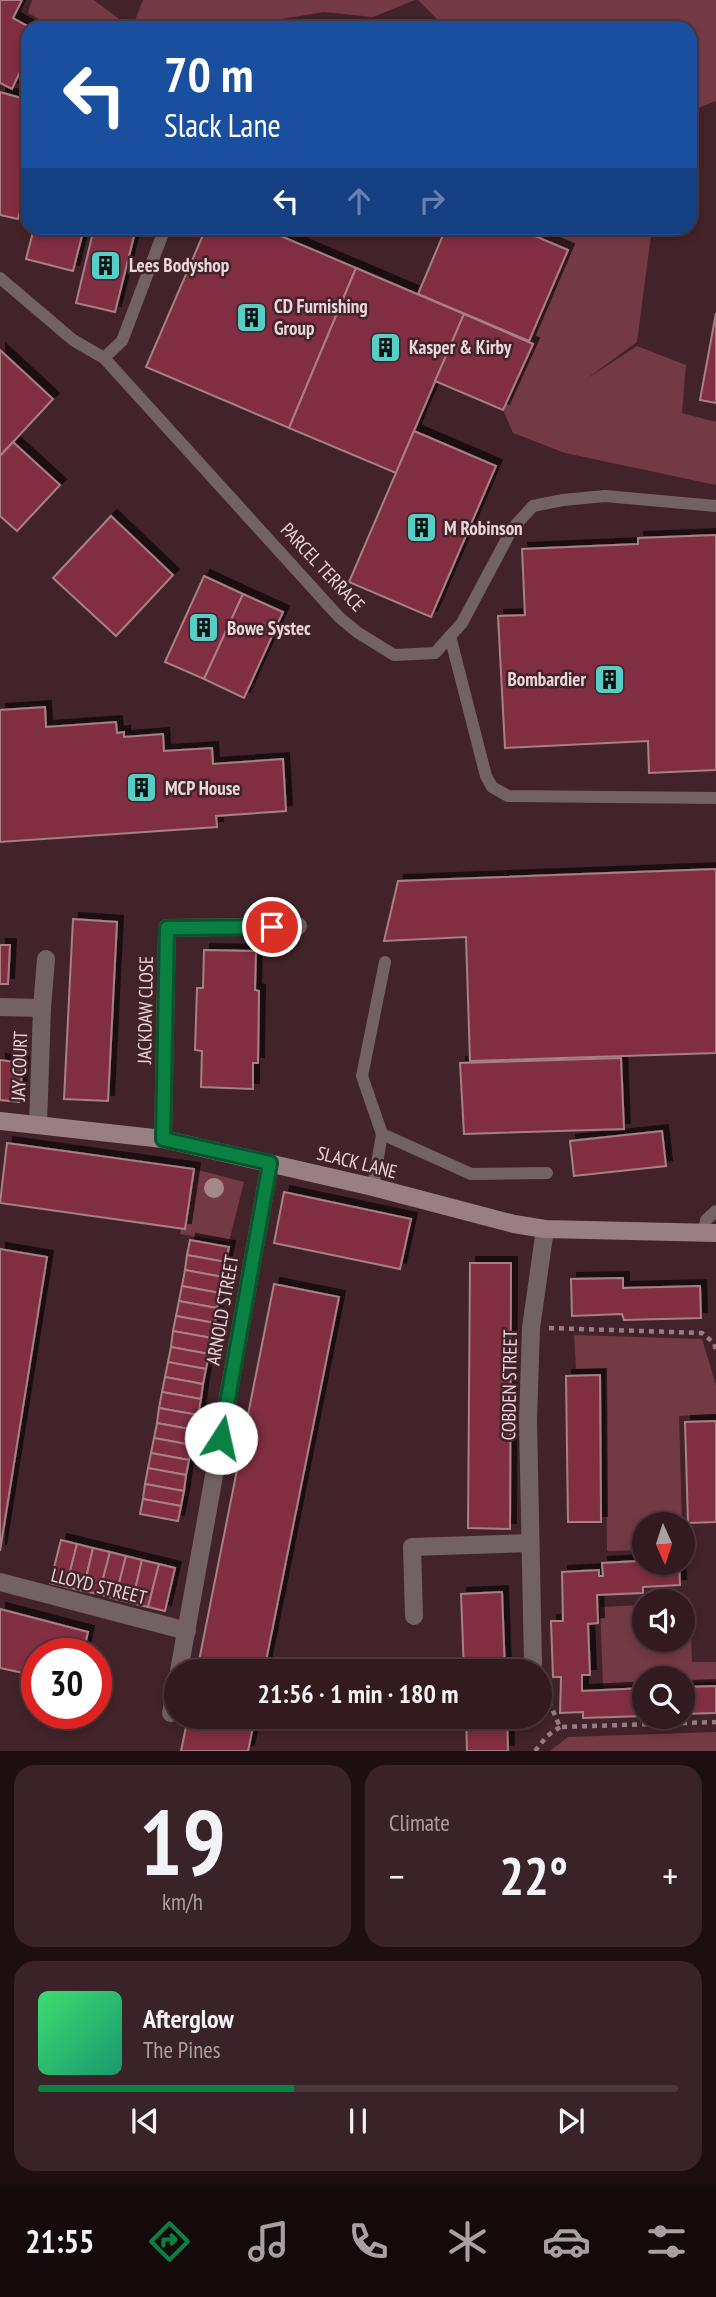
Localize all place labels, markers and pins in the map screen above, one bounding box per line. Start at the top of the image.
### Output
building icon: Lees Bodyshop [89,248,123,282]
place label: Lees Bodyshop [129,253,230,277]
place label: CD Furnishing Group [274,294,368,340]
building icon: CD Furnishing Group [234,300,268,334]
building icon: Kasper & Kirby [369,330,403,364]
place label: Kasper & Kirby [409,335,512,359]
building icon: M Robinson [404,511,438,545]
place label: M Robinson [444,516,523,540]
building icon: Bowe Systec [187,611,221,645]
place label: Bowe Systec [227,616,311,640]
building icon: Bombardier [592,662,626,696]
place label: Bombardier [507,667,586,691]
building icon: MCP House [125,771,159,805]
place label: MCP House [165,776,240,800]
pin [242,897,302,957]

